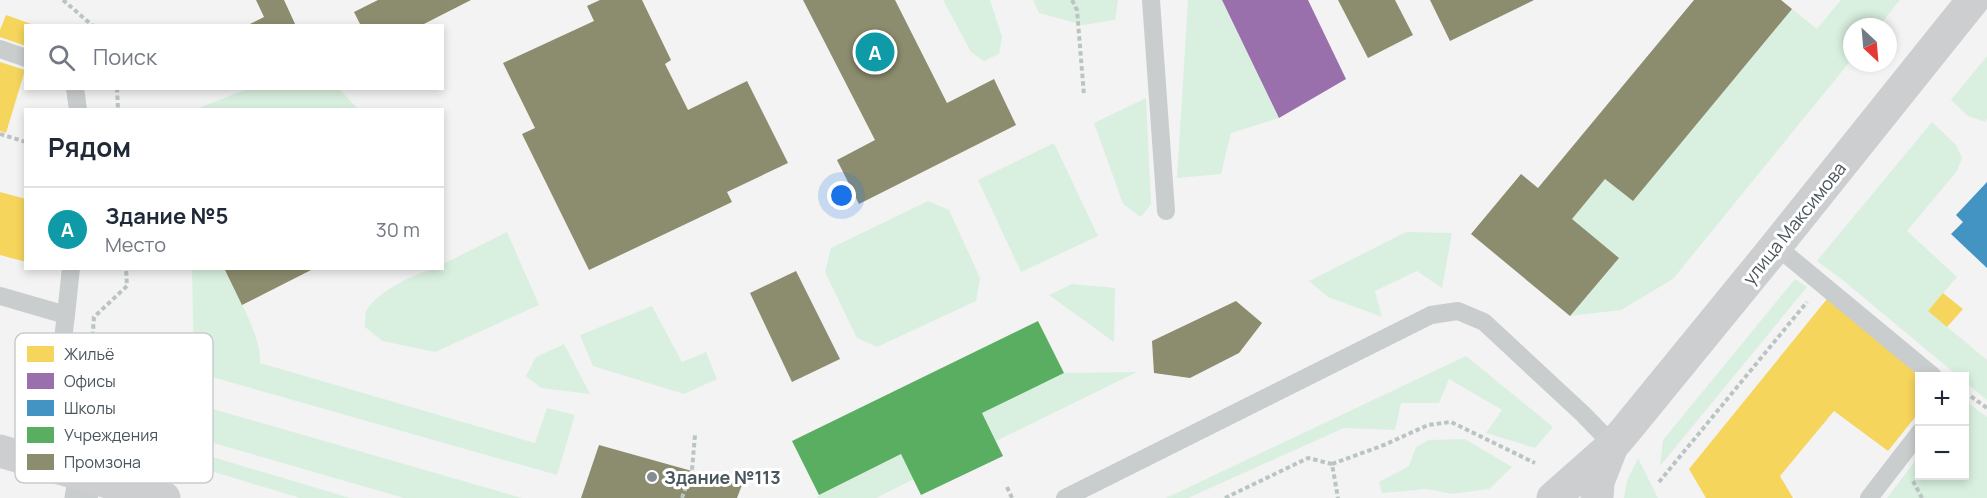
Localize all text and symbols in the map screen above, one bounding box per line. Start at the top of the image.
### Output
north arrow [1843,18,1897,72]
search box [24,24,444,90]
pin: A [856,29,894,74]
icon: search [45,41,78,74]
text: Поиск [93,42,157,72]
text: Рядом [48,129,131,165]
street label: улица Максимова [1737,157,1851,289]
your location [827,181,856,210]
text: Здание №5 [105,201,228,231]
text: A [61,216,74,243]
text: 30 m [376,216,420,243]
text: Место [105,231,166,258]
legend [15,333,213,483]
text: Жильё [64,343,114,365]
text: Офисы [64,370,116,392]
map controls [1915,372,1969,480]
button: + [1915,372,1969,426]
text: Школы [64,397,116,419]
text: Учреждения [64,424,158,446]
button: − [1915,426,1969,480]
text: Промзона [64,451,141,473]
place label: Здание №113 [664,465,781,489]
marker: Здание №113 [645,470,659,484]

